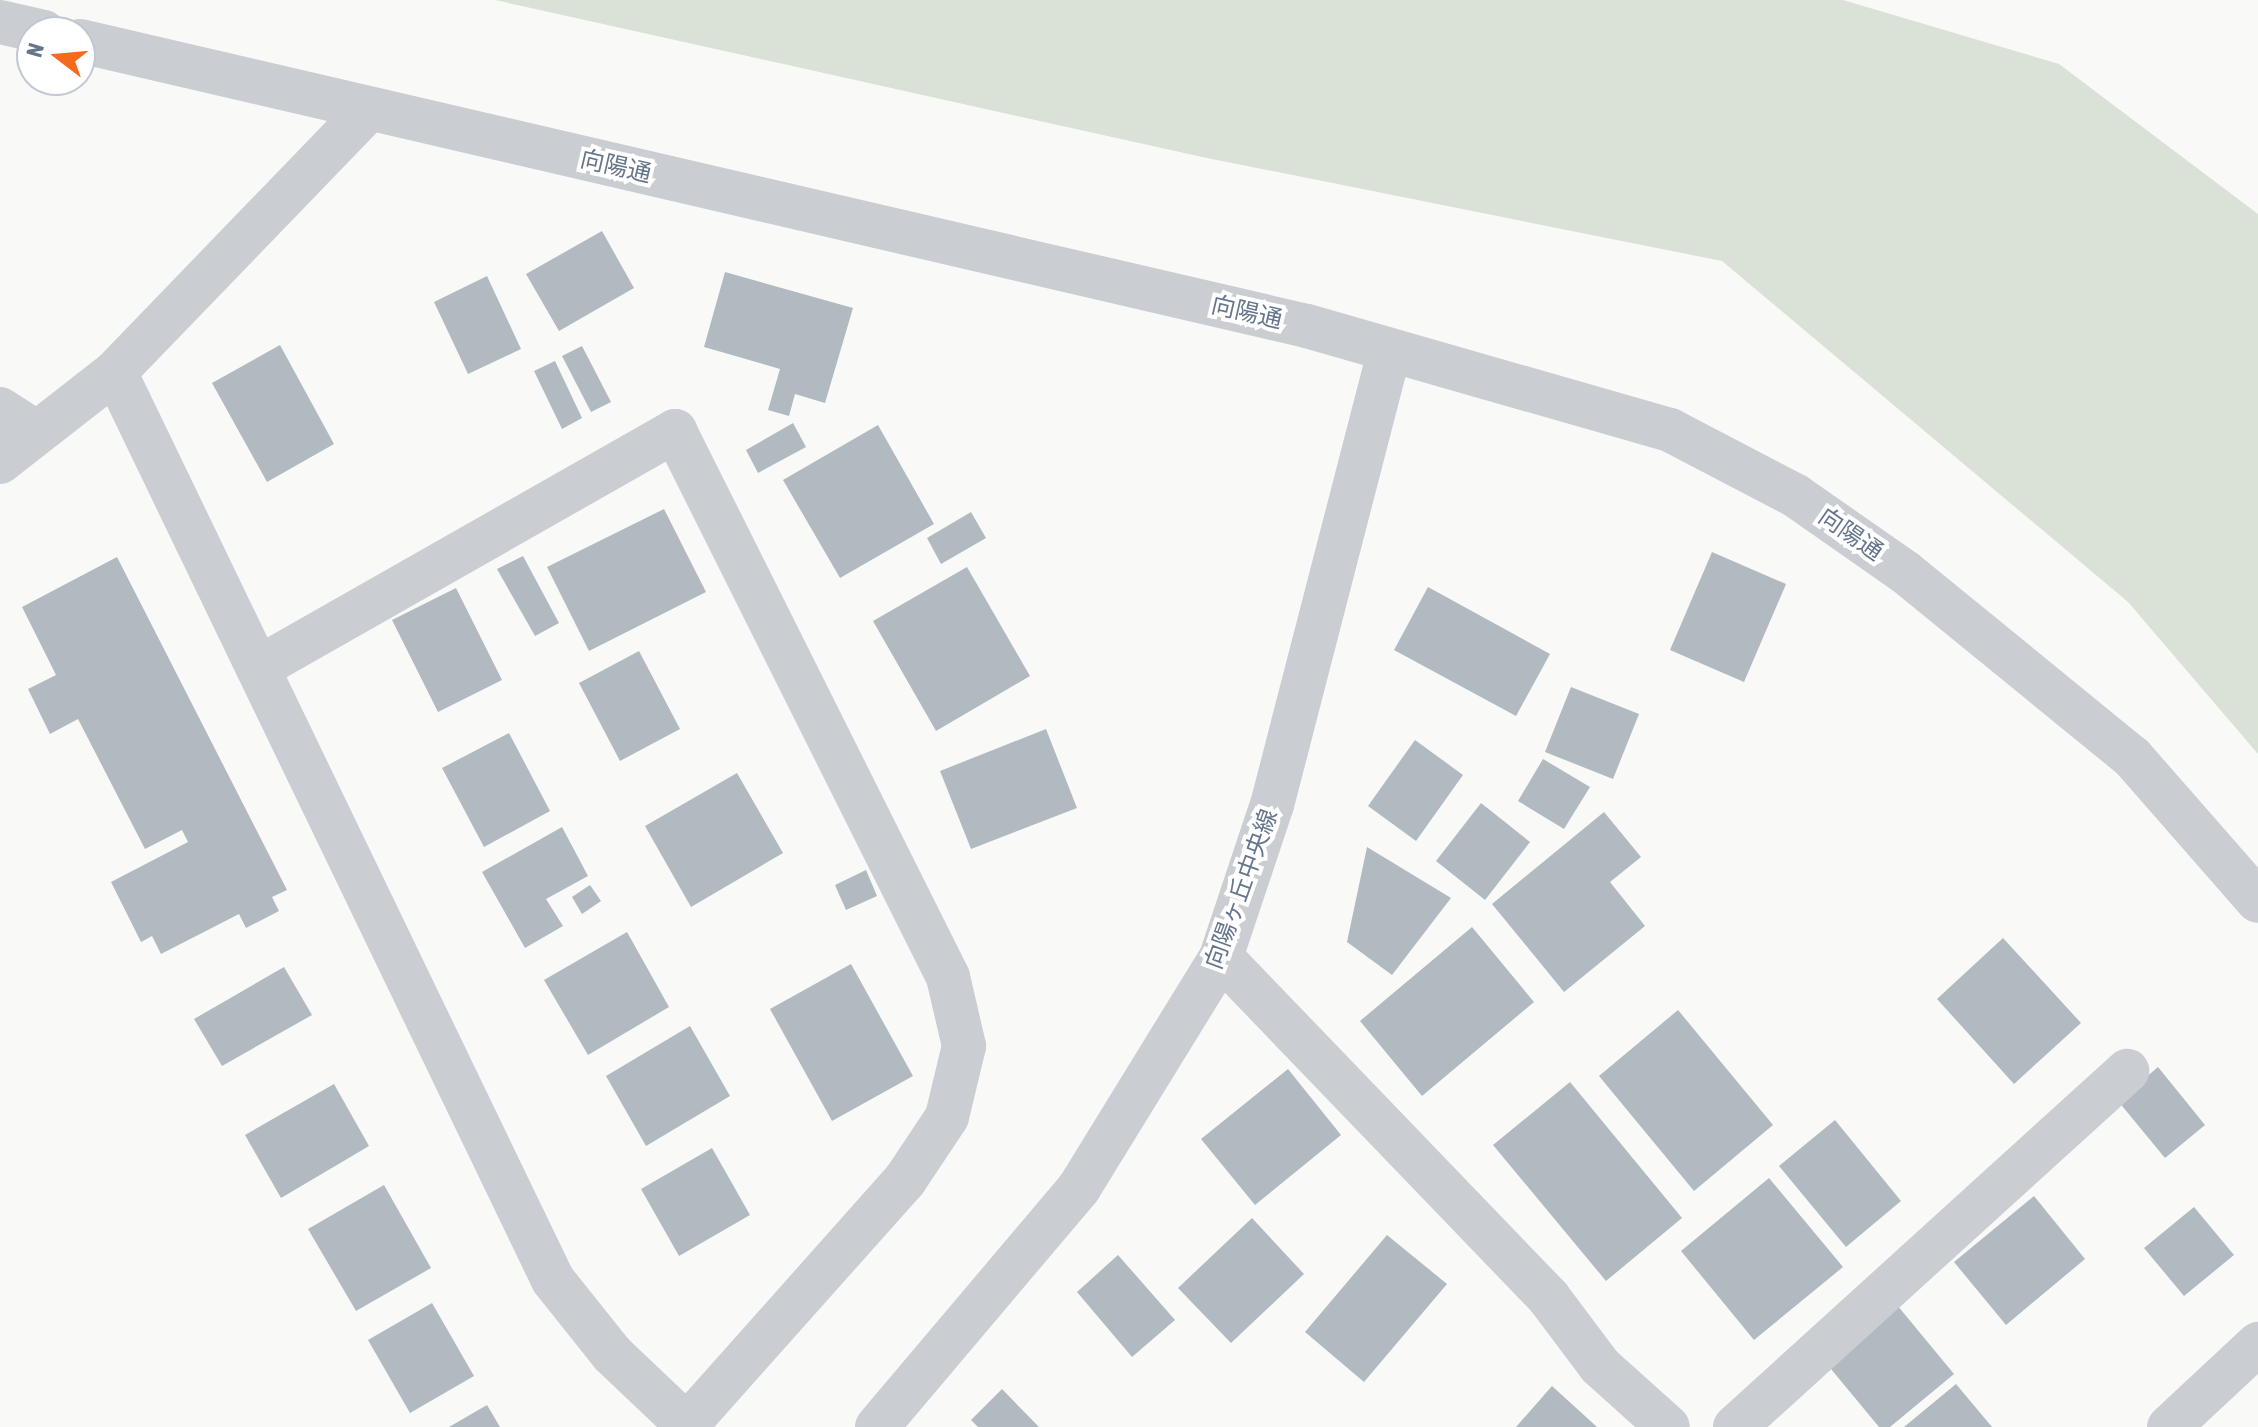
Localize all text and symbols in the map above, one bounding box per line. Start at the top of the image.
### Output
north arrow [16,16,96,96]
text: N [21,40,49,60]
street label: 向陽通 [578,144,654,188]
street label: 向陽通 [1209,290,1285,334]
street label: 向陽通 [1813,502,1889,566]
street label: 向陽ヶ丘中央線 [1199,805,1283,973]

